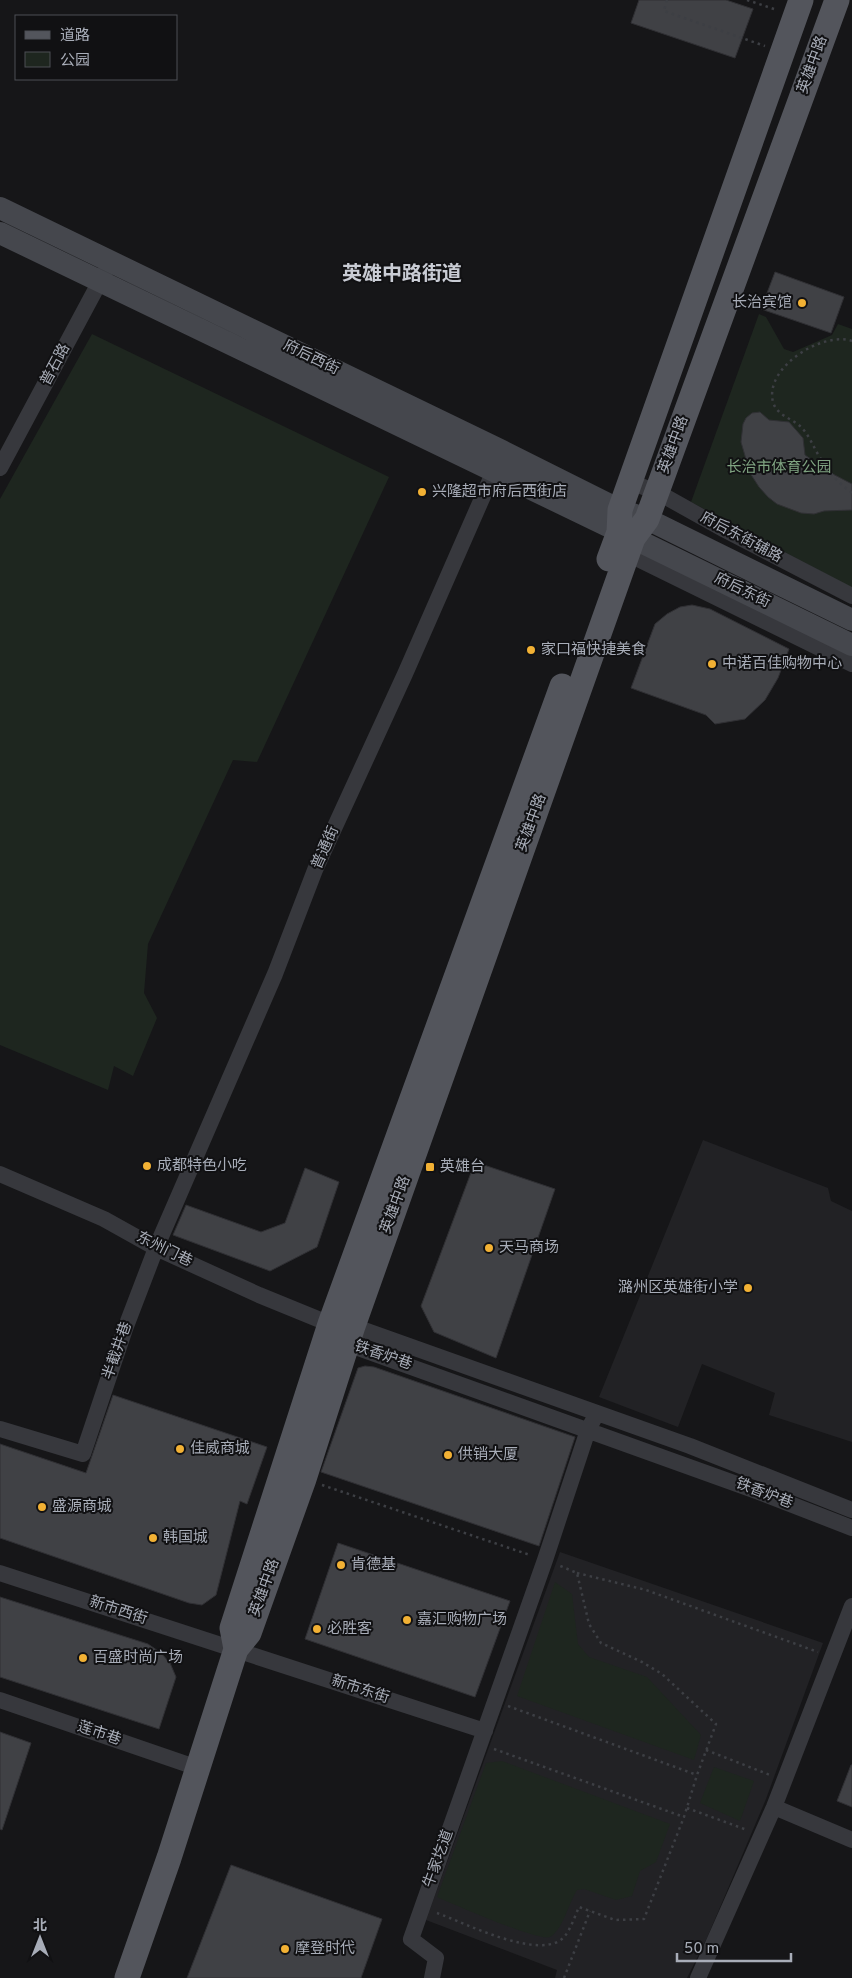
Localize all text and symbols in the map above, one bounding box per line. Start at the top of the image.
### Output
legend [15,15,178,80]
text: 道路 [60,27,90,46]
street label: 英雄中路 [794,34,832,96]
text: 公园 [60,52,90,71]
district label: 英雄中路街道 [342,262,462,288]
place label: 长治宾馆 [732,294,792,313]
marker: 长治宾馆 [796,297,808,309]
street label: 府后西街 [280,336,342,380]
street label: 普石路 [37,341,75,389]
street label: 英雄中路 [655,414,693,476]
park label: 长治市体育公园 [726,459,832,478]
place label: 兴隆超市府后西街店 [432,483,567,502]
marker: 兴隆超市府后西街店 [416,486,428,498]
street label: 府后东街辅路 [697,508,785,568]
street label: 府后东街 [711,569,773,613]
place label: 家口福快捷美食 [541,641,646,660]
marker: 家口福快捷美食 [525,644,537,656]
place label: 中诺百佳购物中心 [722,655,842,674]
marker: 中诺百佳购物中心 [706,658,718,670]
street label: 英雄中路 [513,792,551,854]
street label: 普通街 [308,824,344,872]
place label: 成都特色小吃 [157,1157,247,1176]
place label: 英雄台 [440,1158,485,1177]
marker: 成都特色小吃 [141,1160,153,1172]
marker: 英雄台 [424,1161,436,1173]
street label: 英雄中路 [377,1174,415,1236]
street label: 东州门巷 [133,1227,196,1272]
place label: 天马商场 [499,1239,559,1258]
marker: 天马商场 [483,1242,495,1254]
place label: 潞州区英雄街小学 [618,1278,738,1298]
marker: 潞州区英雄街小学 [742,1282,754,1294]
street label: 半截井巷 [98,1319,137,1382]
street label: 铁香炉巷 [352,1336,415,1375]
place label: 佳威商城 [190,1439,250,1459]
marker: 佳威商城 [174,1443,186,1455]
place label: 供销大厦 [458,1445,518,1465]
marker: 供销大厦 [442,1449,454,1461]
street label: 铁香炉巷 [733,1473,796,1514]
place label: 盛源商城 [52,1497,112,1517]
marker: 盛源商城 [36,1501,48,1513]
place label: 韩国城 [163,1528,208,1548]
marker: 韩国城 [147,1532,159,1544]
place label: 肯德基 [351,1555,396,1575]
street label: 英雄中路 [246,1557,284,1619]
marker: 肯德基 [335,1559,347,1571]
street label: 新市西街 [87,1593,149,1629]
place label: 嘉汇购物广场 [417,1611,507,1630]
marker: 嘉汇购物广场 [401,1614,413,1626]
place label: 必胜客 [327,1620,372,1639]
marker: 必胜客 [311,1623,323,1635]
place label: 百盛时尚广场 [93,1648,183,1668]
marker: 百盛时尚广场 [77,1652,89,1664]
street label: 新市东街 [329,1672,391,1708]
street label: 莲市巷 [75,1718,123,1750]
street label: 牛家圪道 [419,1827,458,1890]
north arrow [15,1913,65,1963]
text: 北 [33,1918,47,1935]
scale bar [677,1930,791,1962]
place label: 摩登时代 [295,1939,355,1959]
text: 50 m [684,1940,719,1959]
marker: 摩登时代 [279,1943,291,1955]

